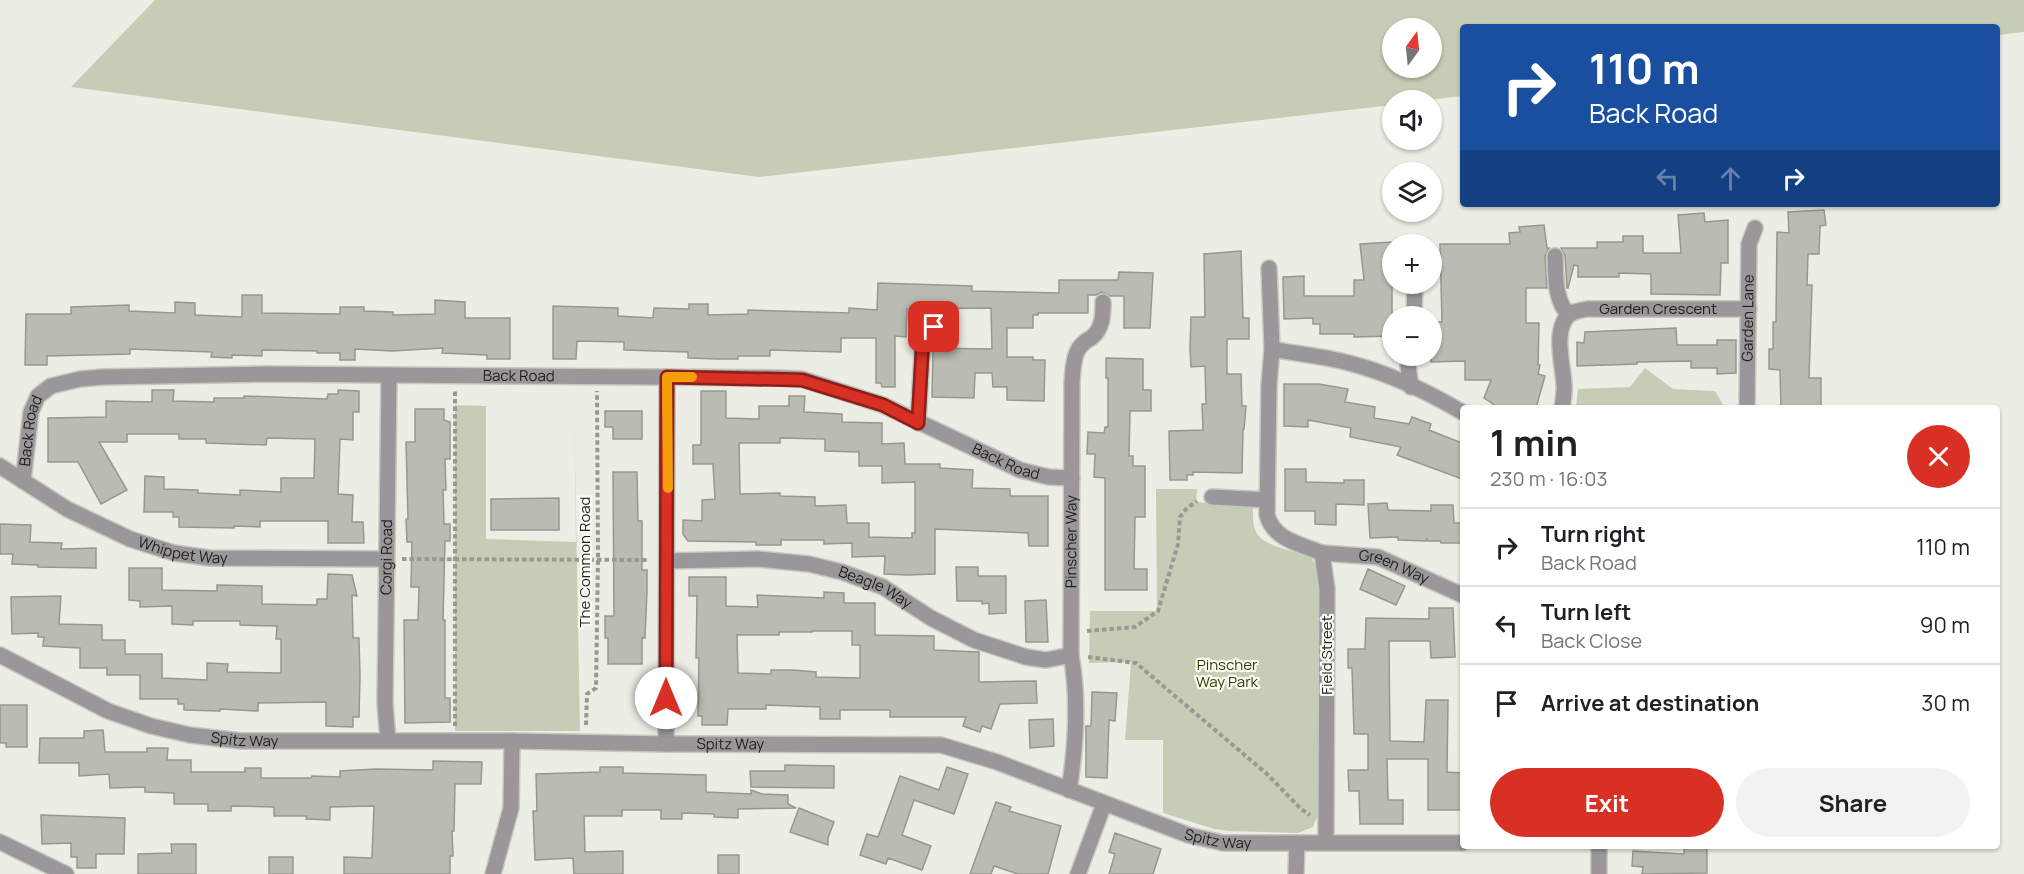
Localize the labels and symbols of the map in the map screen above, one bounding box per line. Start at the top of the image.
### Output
north arrow [1382,18,1442,78]
street label: Garden Lane [1737,274,1759,362]
street label: Garden Crescent [1599,298,1717,319]
pin [908,301,959,352]
street label: Back Road [483,365,555,386]
street label: Back Road [14,392,47,467]
street label: Back Road [969,438,1042,484]
street label: Pinscher Way [1060,495,1082,588]
street label: The Common Road [574,497,595,627]
street label: Corgi Road [375,519,397,595]
street label: Whippet Way [136,531,228,568]
street label: Green Way [1358,545,1433,589]
street label: Beagle Way [836,561,917,613]
street label: Field Street [1316,615,1337,695]
park label: Pinscher Way Park [1196,654,1259,692]
position arrow [634,666,698,730]
street label: Spitz Way [210,727,278,751]
street label: Spitz Way [696,733,764,754]
street label: Spitz Way [1182,823,1251,853]

